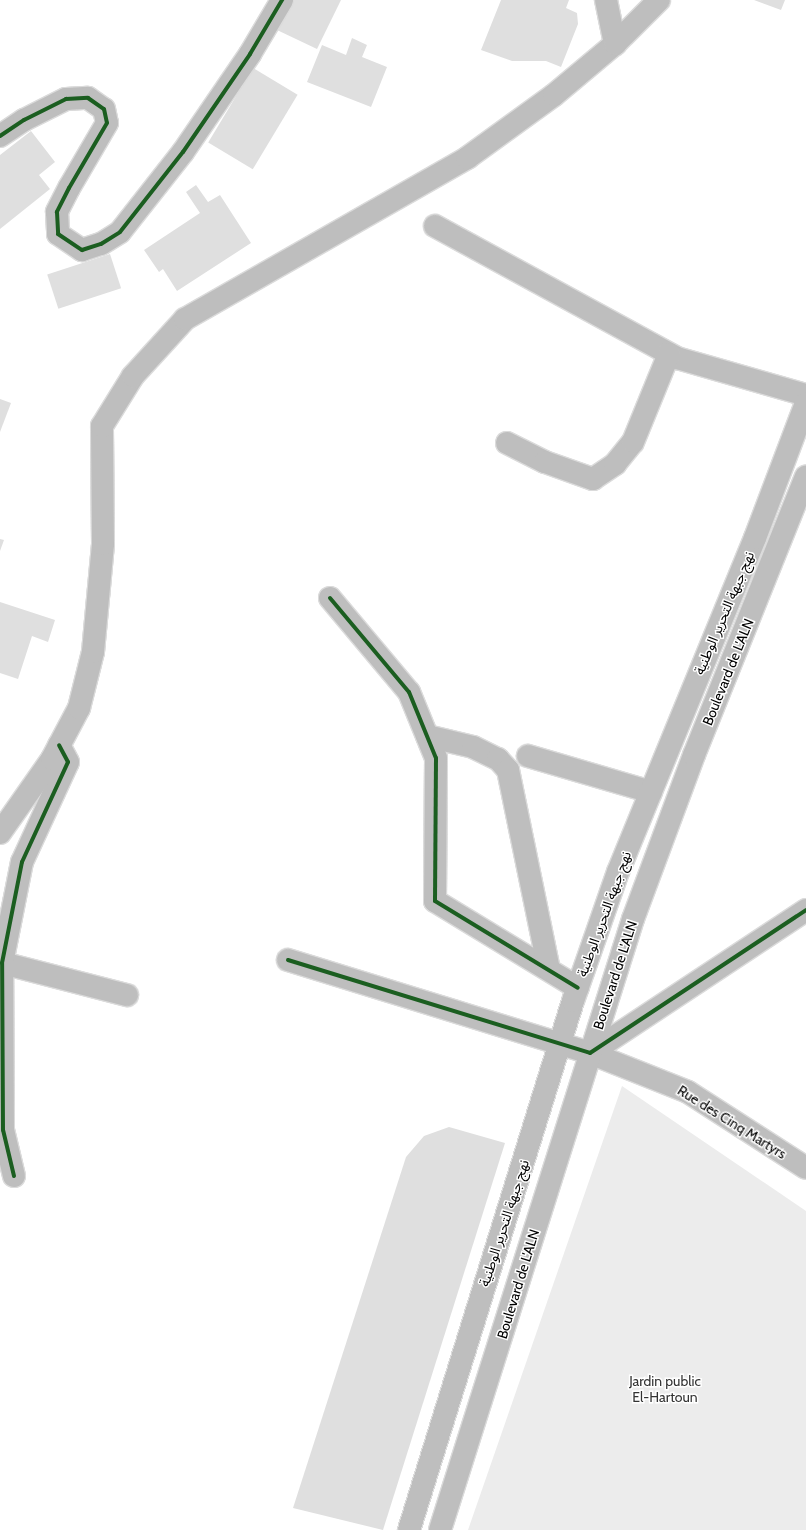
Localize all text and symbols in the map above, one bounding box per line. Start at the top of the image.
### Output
street label: نهج جبهة التحرير الوطنية [690,549,758,677]
street label: Boulevard de L'ALN [699,616,757,728]
street label: نهج جبهة التحرير الوطنية [573,849,635,979]
street label: Boulevard de L'ALN [589,918,641,1032]
street label: Rue des Cinq Martyrs [675,1082,789,1162]
street label: نهج جبهة التحرير الوطنية [476,1158,532,1288]
street label: Boulevard de L'ALN [493,1227,543,1341]
park label: Jardin public El-Hartoun [629,1373,701,1406]

